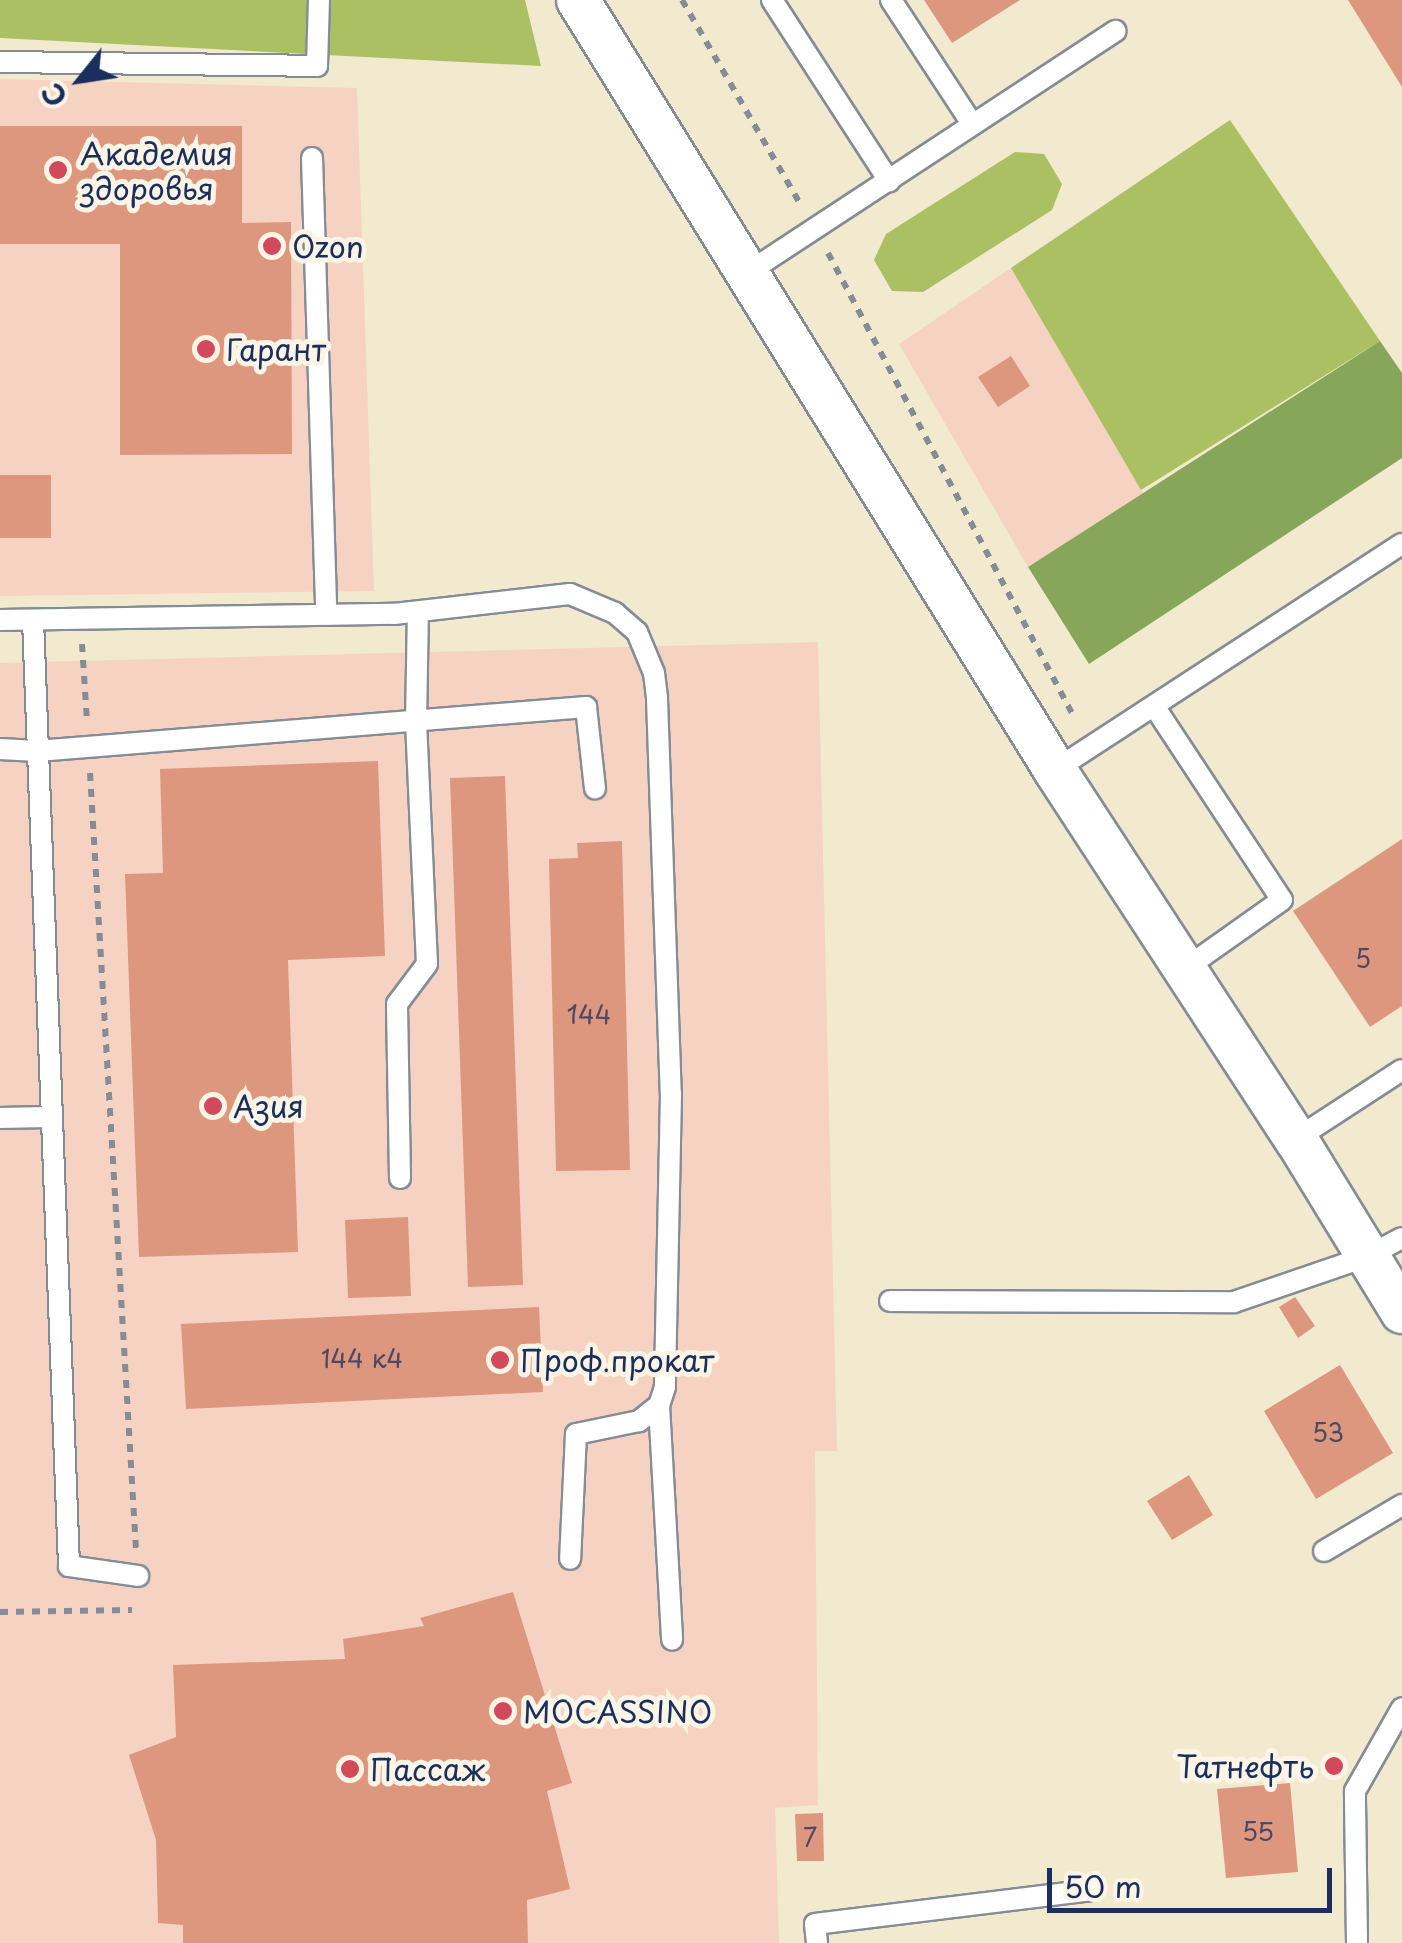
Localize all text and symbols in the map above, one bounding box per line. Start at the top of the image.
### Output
north arrow [30,30,130,130]
text: С [30,75,77,115]
place label: Академия здоровья [80,135,233,206]
marker: Академия здоровья [45,157,71,183]
place label: Ozon [292,228,364,264]
marker: Ozon [261,235,283,257]
place label: Гарант [226,331,326,367]
marker: Гарант [195,338,217,360]
house number: 5 [1355,943,1371,973]
house number: 144 [567,999,611,1029]
place label: Азия [233,1088,304,1124]
marker: Азия [202,1095,224,1117]
place label: Проф.прокат [520,1342,714,1378]
house number: 144 к4 [320,1343,404,1373]
marker: Проф.прокат [489,1349,511,1371]
house number: 53 [1312,1417,1344,1447]
place label: MOCASSINO [523,1693,712,1729]
marker: MOCASSINO [492,1700,514,1722]
place label: Татнефть [1176,1748,1314,1784]
place label: Пассаж [370,1751,485,1787]
marker: Татнефть [1323,1755,1345,1777]
marker: Пассаж [339,1758,361,1780]
house number: 55 [1242,1816,1274,1846]
house number: 7 [803,1822,817,1852]
scale bar [1052,1848,1337,1910]
text: 50 m [1064,1863,1142,1908]

